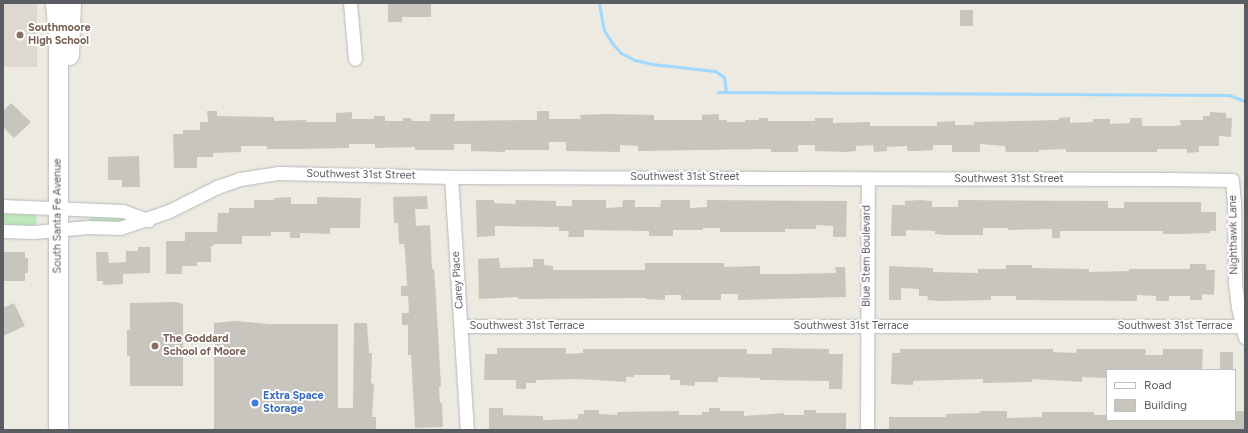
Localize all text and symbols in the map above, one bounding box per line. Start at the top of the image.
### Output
place label: Southmoore High School [28,22,91,48]
marker: Southmoore High School [15,30,25,40]
street label: South Santa Fe Avenue [51,158,65,274]
street label: Southwest 31st Street [306,167,416,183]
street label: Southwest 31st Street [630,170,740,184]
street label: Southwest 31st Street [954,172,1064,186]
street label: Nighthawk Lane [1227,195,1241,275]
street label: Blue Stem Boulevard [860,205,874,307]
street label: Carey Place [449,251,467,309]
street label: Southwest 31st Terrace [470,319,584,333]
street label: Southwest 31st Terrace [794,319,908,333]
street label: Southwest 31st Terrace [1118,319,1232,333]
place label: The Goddard School of Moore [163,333,246,359]
marker: The Goddard School of Moore [150,341,160,351]
legend [1106,369,1236,421]
text: Road [1144,378,1172,392]
place label: Extra Space Storage [263,390,324,416]
marker: Extra Space Storage [250,398,260,408]
text: Building [1144,398,1187,412]

